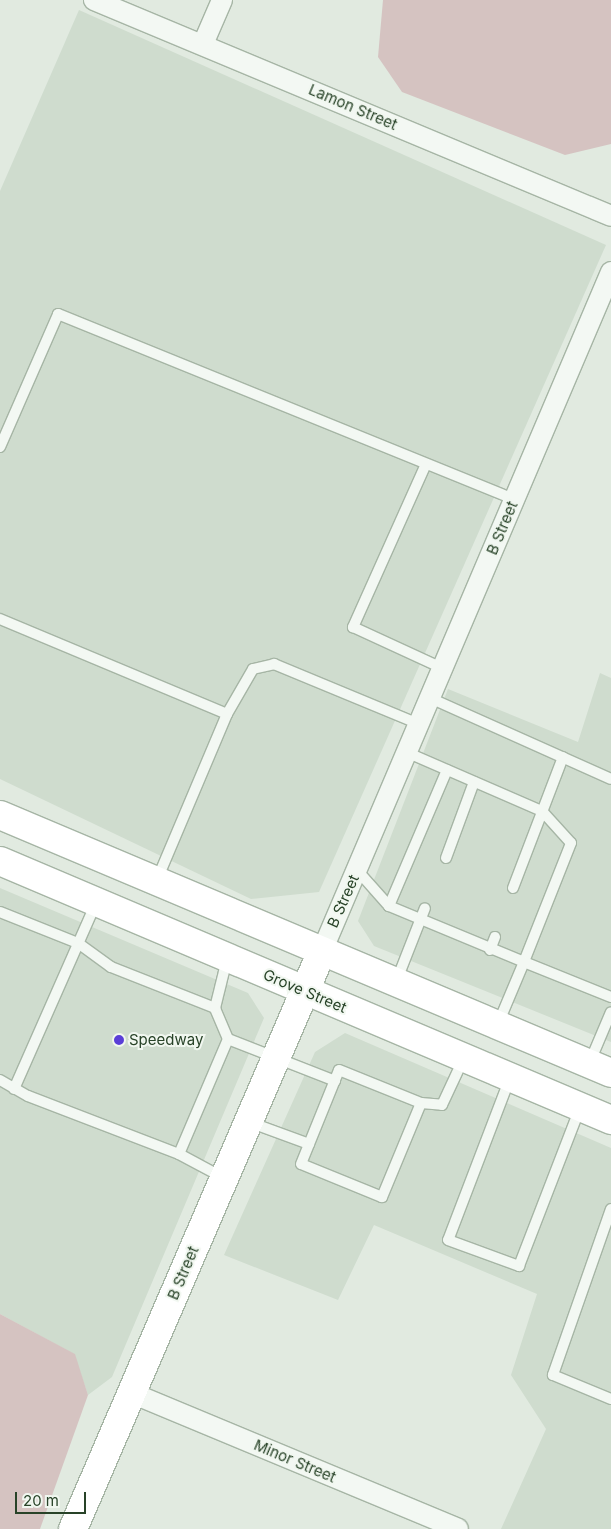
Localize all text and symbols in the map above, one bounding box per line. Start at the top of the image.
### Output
street label: Lamon Street [306,80,400,134]
street label: B Street [483,499,521,557]
street label: B Street [323,872,363,930]
street label: Grove Street [261,965,349,1017]
place label: Speedway [129,1031,203,1049]
marker: Speedway [113,1034,125,1046]
street label: B Street [164,1244,202,1302]
street label: Minor Street [251,1436,339,1486]
scale bar [18,1482,89,1514]
text: 20 m [23,1491,59,1510]

